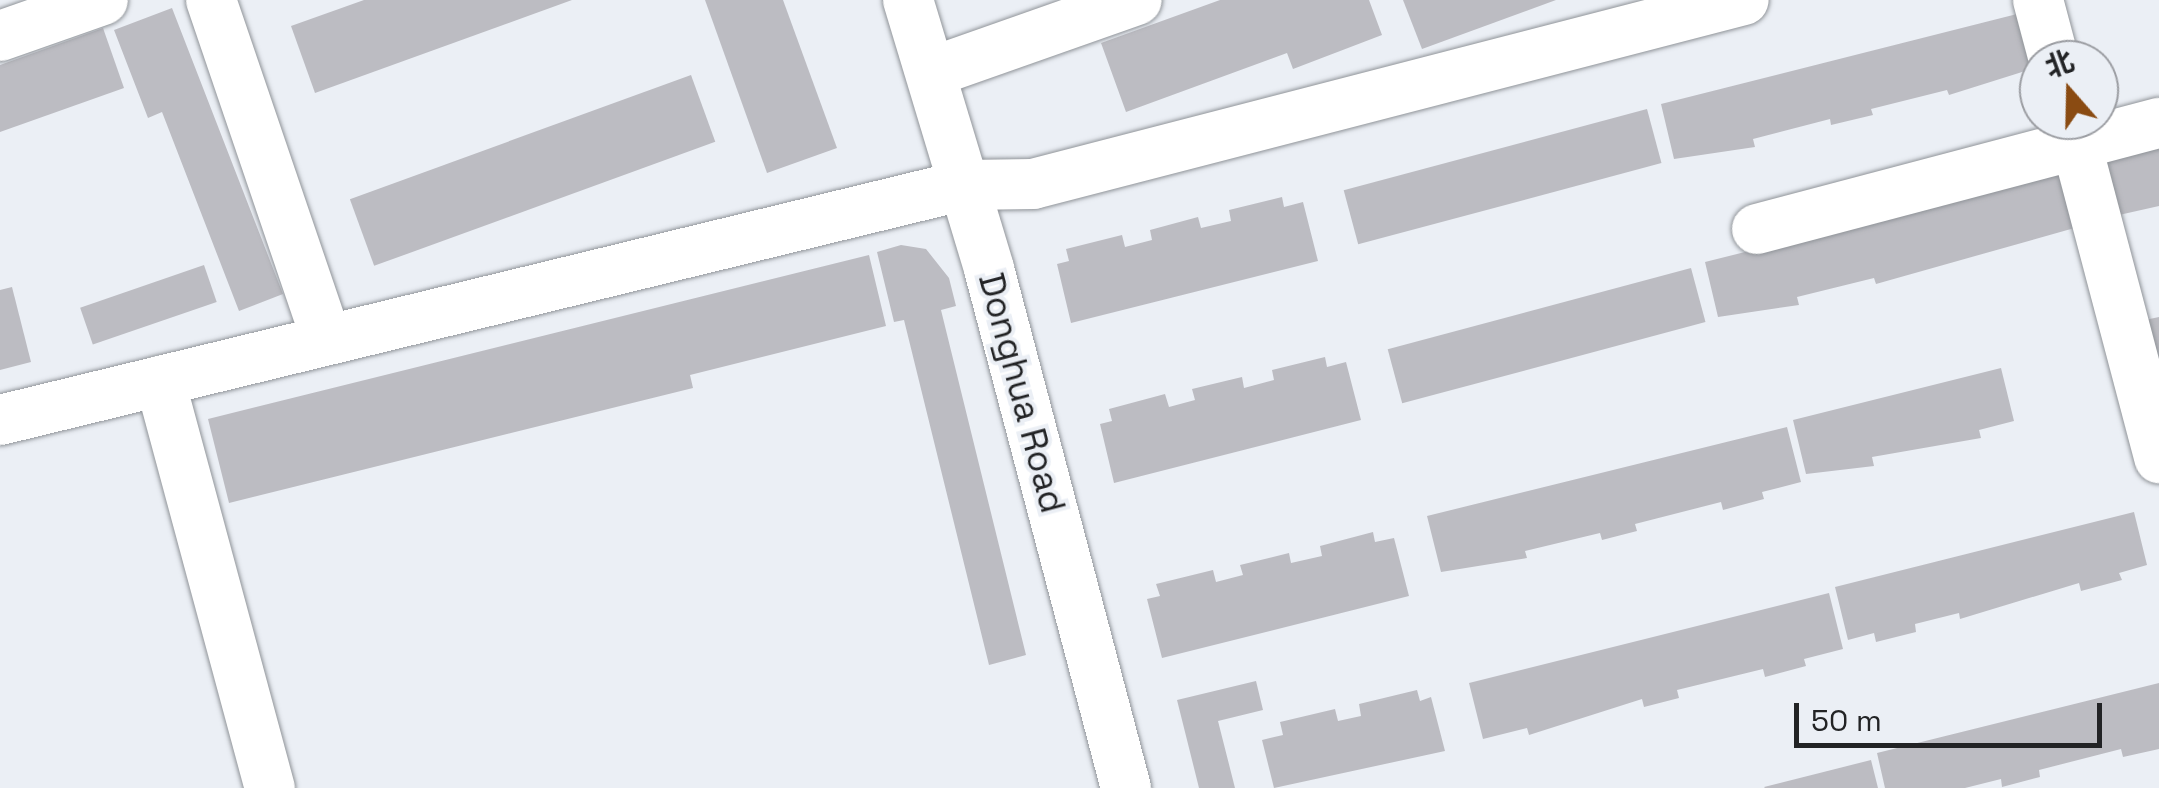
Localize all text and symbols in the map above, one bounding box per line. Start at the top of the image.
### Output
north arrow [2019,40,2119,140]
text: 北 [2040,42,2079,85]
street label: Donghua Road [970,269,1074,517]
scale bar [1799,683,2106,745]
text: 50 m [1811,701,1882,740]

